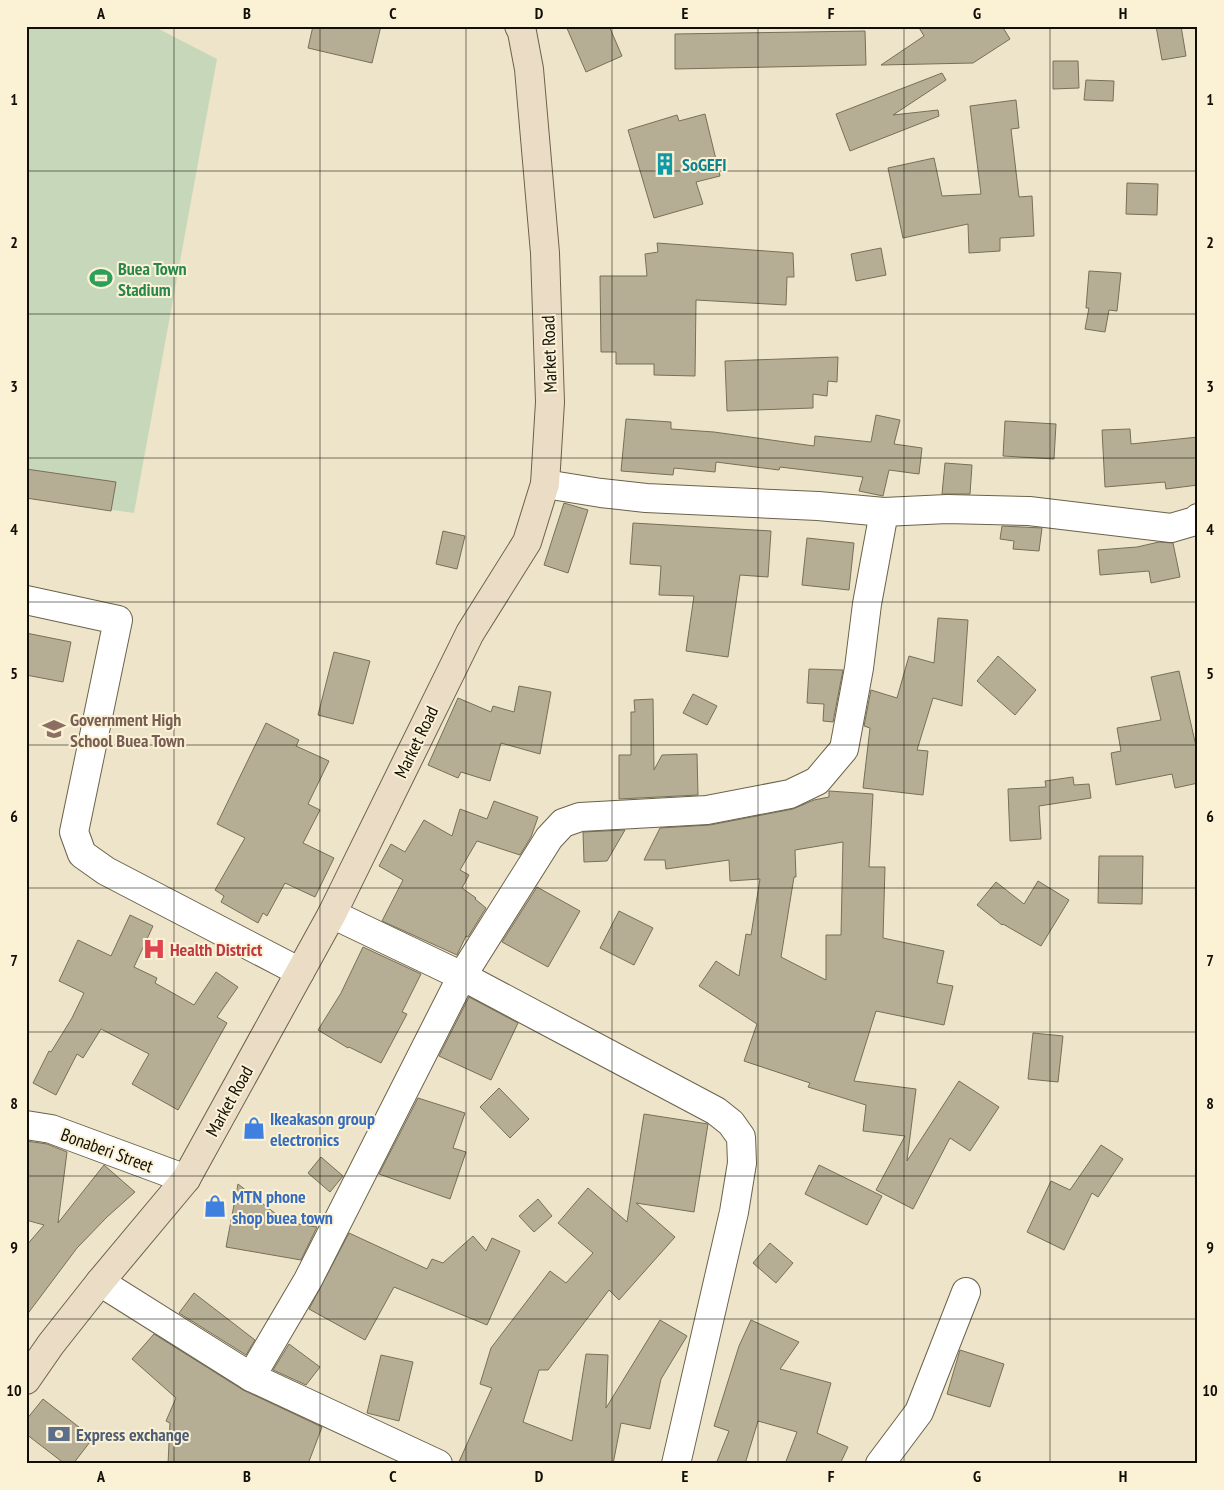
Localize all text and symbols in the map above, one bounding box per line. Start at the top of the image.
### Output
text: A [96,3,106,23]
text: B [243,3,251,23]
text: C [389,3,397,23]
text: D [535,3,544,23]
text: E [682,3,689,23]
text: F [828,3,835,23]
text: G [973,3,981,23]
text: H [1119,3,1127,23]
text: 1 [10,89,18,109]
text: 1 [1206,89,1214,109]
building icon: SoGEFI [652,151,678,177]
place label: SoGEFI [682,153,727,176]
text: 2 [10,232,18,252]
text: 2 [1206,232,1214,252]
place label: Buea Town Stadium [118,257,186,301]
sports icon: Buea Town Stadium [88,265,114,291]
street label: Market Road [536,315,562,393]
text: 3 [10,376,18,396]
text: 3 [1206,376,1214,396]
text: 4 [10,519,18,539]
text: 4 [1206,519,1214,539]
text: 5 [10,663,18,683]
text: 5 [1206,663,1214,683]
street label: Market Road [389,702,443,782]
place label: Government High School Buea Town [70,708,185,752]
school or university icon: Government High School Buea Town [41,716,67,742]
text: 6 [10,806,18,826]
text: 6 [1206,806,1214,826]
hospital icon: Health District [141,936,167,962]
place label: Health District [170,938,263,961]
text: 7 [10,950,18,970]
text: 7 [1206,950,1214,970]
street label: Market Road [200,1062,258,1140]
text: 8 [10,1093,18,1113]
text: 8 [1206,1093,1214,1113]
place label: Ikeakason group electronics [270,1107,375,1151]
shop icon: Ikeakason group electronics [241,1115,267,1141]
street label: Bonaberi Street [58,1123,156,1177]
place label: MTN phone shop buea town [232,1185,333,1229]
shop icon: MTN phone shop buea town [202,1193,228,1219]
text: 9 [10,1237,18,1257]
text: 9 [1206,1237,1214,1257]
text: 10 [6,1380,22,1400]
text: 10 [1202,1380,1218,1400]
bank icon: Express exchange [46,1421,72,1447]
place label: Express exchange [76,1423,190,1446]
text: A [96,1466,106,1486]
text: B [243,1466,251,1486]
text: C [389,1466,397,1486]
text: D [535,1466,544,1486]
text: E [682,1466,689,1486]
text: F [828,1466,835,1486]
text: G [973,1466,981,1486]
text: H [1119,1466,1127,1486]

